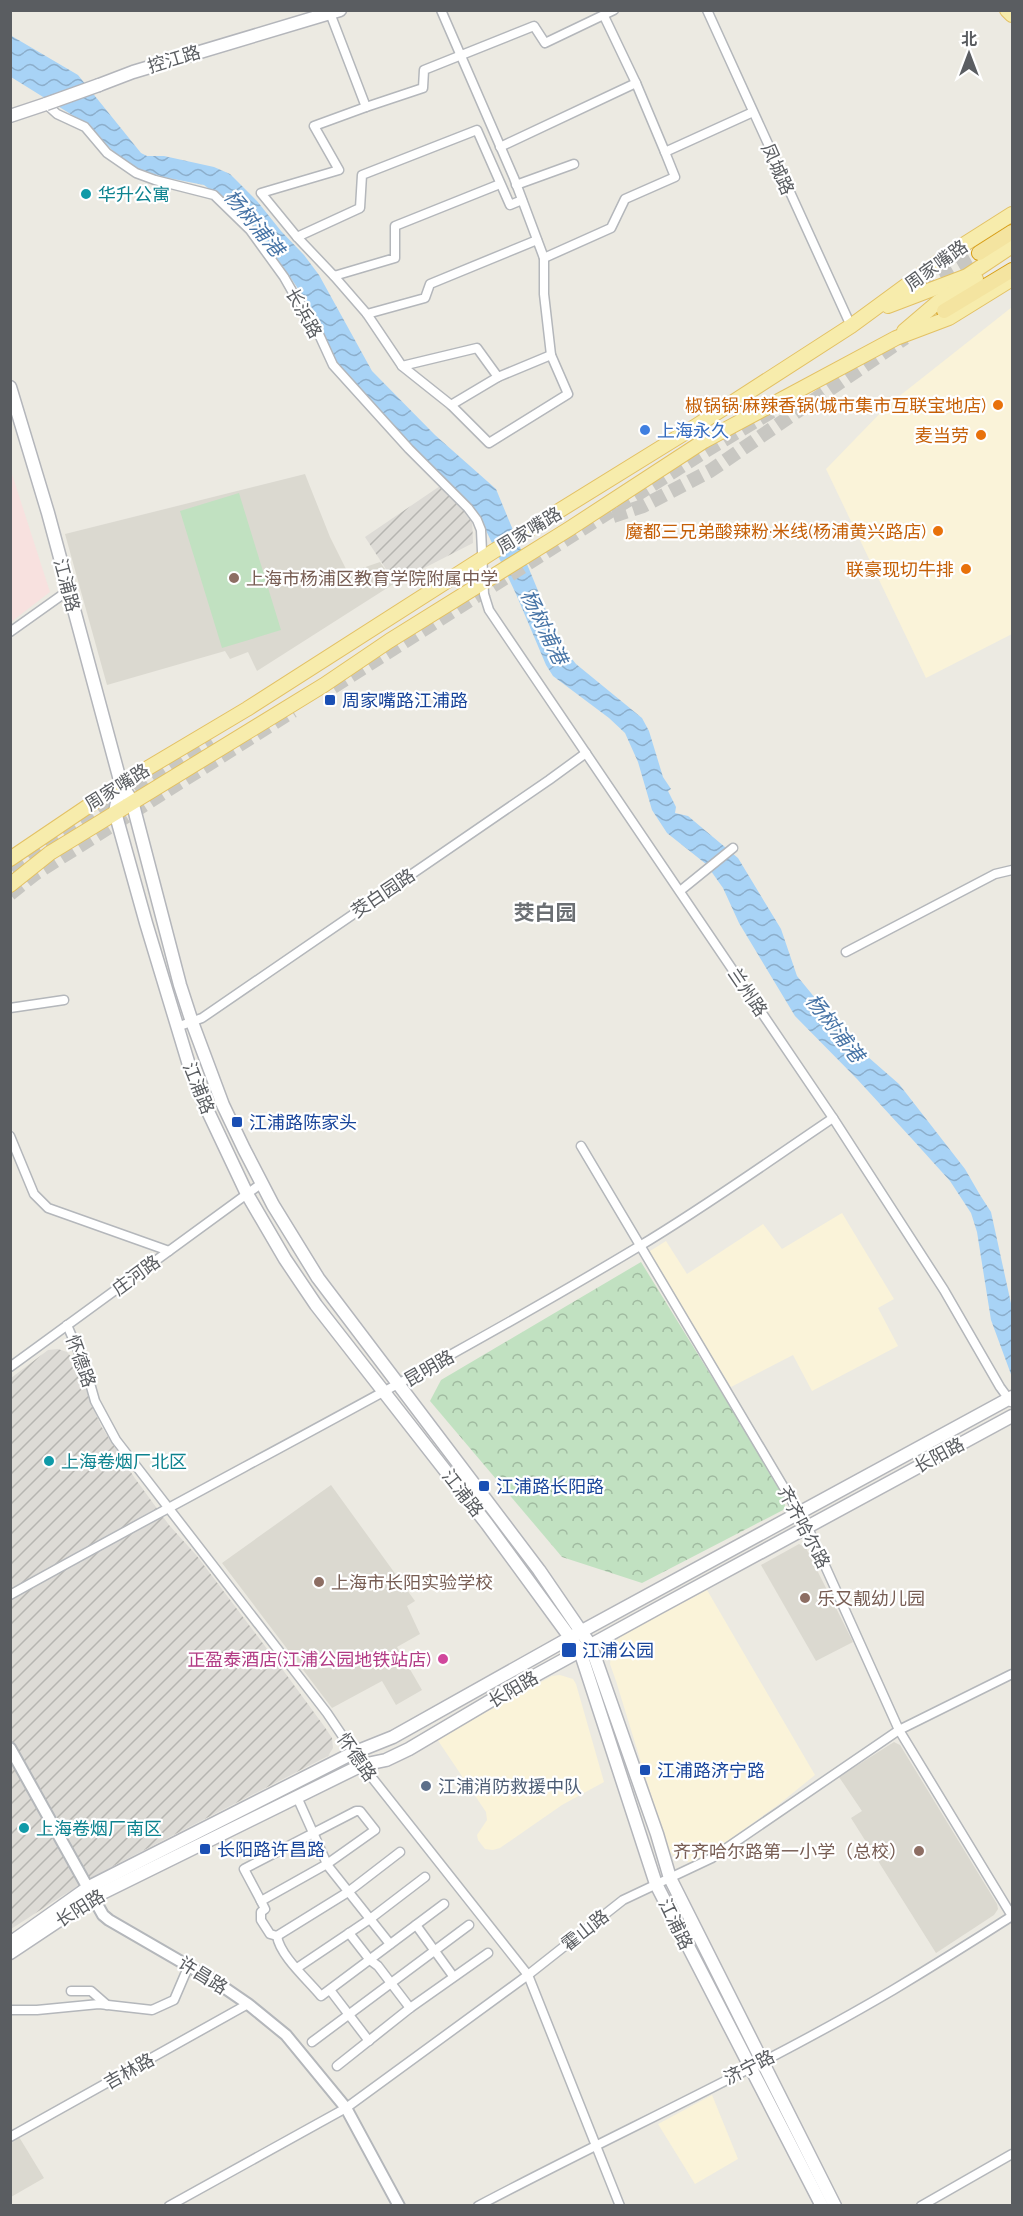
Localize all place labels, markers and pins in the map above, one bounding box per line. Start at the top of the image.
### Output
place label: 华升公寓 [98,184,170,205]
marker: 华升公寓 [79,187,93,201]
place label: 椒锅锅·麻辣香锅(城市集市互联宝地店) [685,395,986,416]
marker: 椒锅锅·麻辣香锅(城市集市互联宝地店) [991,398,1005,412]
place label: 上海永久 [657,420,729,441]
marker: 上海永久 [638,423,652,437]
place label: 麦当劳 [915,425,969,446]
marker: 麦当劳 [974,428,988,442]
place label: 魔都三兄弟酸辣粉·米线(杨浦黄兴路店) [625,521,926,542]
marker: 魔都三兄弟酸辣粉·米线(杨浦黄兴路店) [931,524,945,538]
place label: 联豪现切牛排 [846,559,954,580]
marker: 联豪现切牛排 [959,562,973,576]
place label: 上海市杨浦区教育学院附属中学 [246,568,498,589]
marker: 上海市杨浦区教育学院附属中学 [227,571,241,585]
place label: 周家嘴路江浦路 [342,690,468,711]
marker: 周家嘴路江浦路 [323,693,337,707]
place label: 江浦路陈家头 [249,1112,357,1133]
marker: 江浦路陈家头 [230,1115,244,1129]
place label: 上海卷烟厂北区 [61,1451,187,1472]
marker: 上海卷烟厂北区 [42,1454,56,1468]
place label: 江浦路长阳路 [496,1476,604,1497]
marker: 江浦路长阳路 [477,1479,491,1493]
place label: 上海市长阳实验学校 [331,1572,493,1593]
marker: 上海市长阳实验学校 [312,1575,326,1589]
place label: 乐又靓幼儿园 [817,1588,925,1609]
marker: 乐又靓幼儿园 [798,1591,812,1605]
place label: 江浦公园 [582,1640,654,1661]
marker: 江浦公园 [560,1641,578,1659]
place label: 正盈泰酒店(江浦公园地铁站店) [187,1649,431,1670]
marker: 正盈泰酒店(江浦公园地铁站店) [436,1652,450,1666]
place label: 江浦路济宁路 [657,1760,765,1781]
marker: 江浦路济宁路 [638,1763,652,1777]
place label: 江浦消防救援中队 [438,1776,582,1797]
marker: 江浦消防救援中队 [419,1779,433,1793]
place label: 上海卷烟厂南区 [36,1818,162,1839]
marker: 上海卷烟厂南区 [17,1821,31,1835]
place label: 长阳路许昌路 [217,1839,325,1860]
place label: 齐齐哈尔路第一小学（总校） [673,1841,907,1862]
marker: 长阳路许昌路 [198,1842,212,1856]
marker: 齐齐哈尔路第一小学（总校） [912,1844,926,1858]

